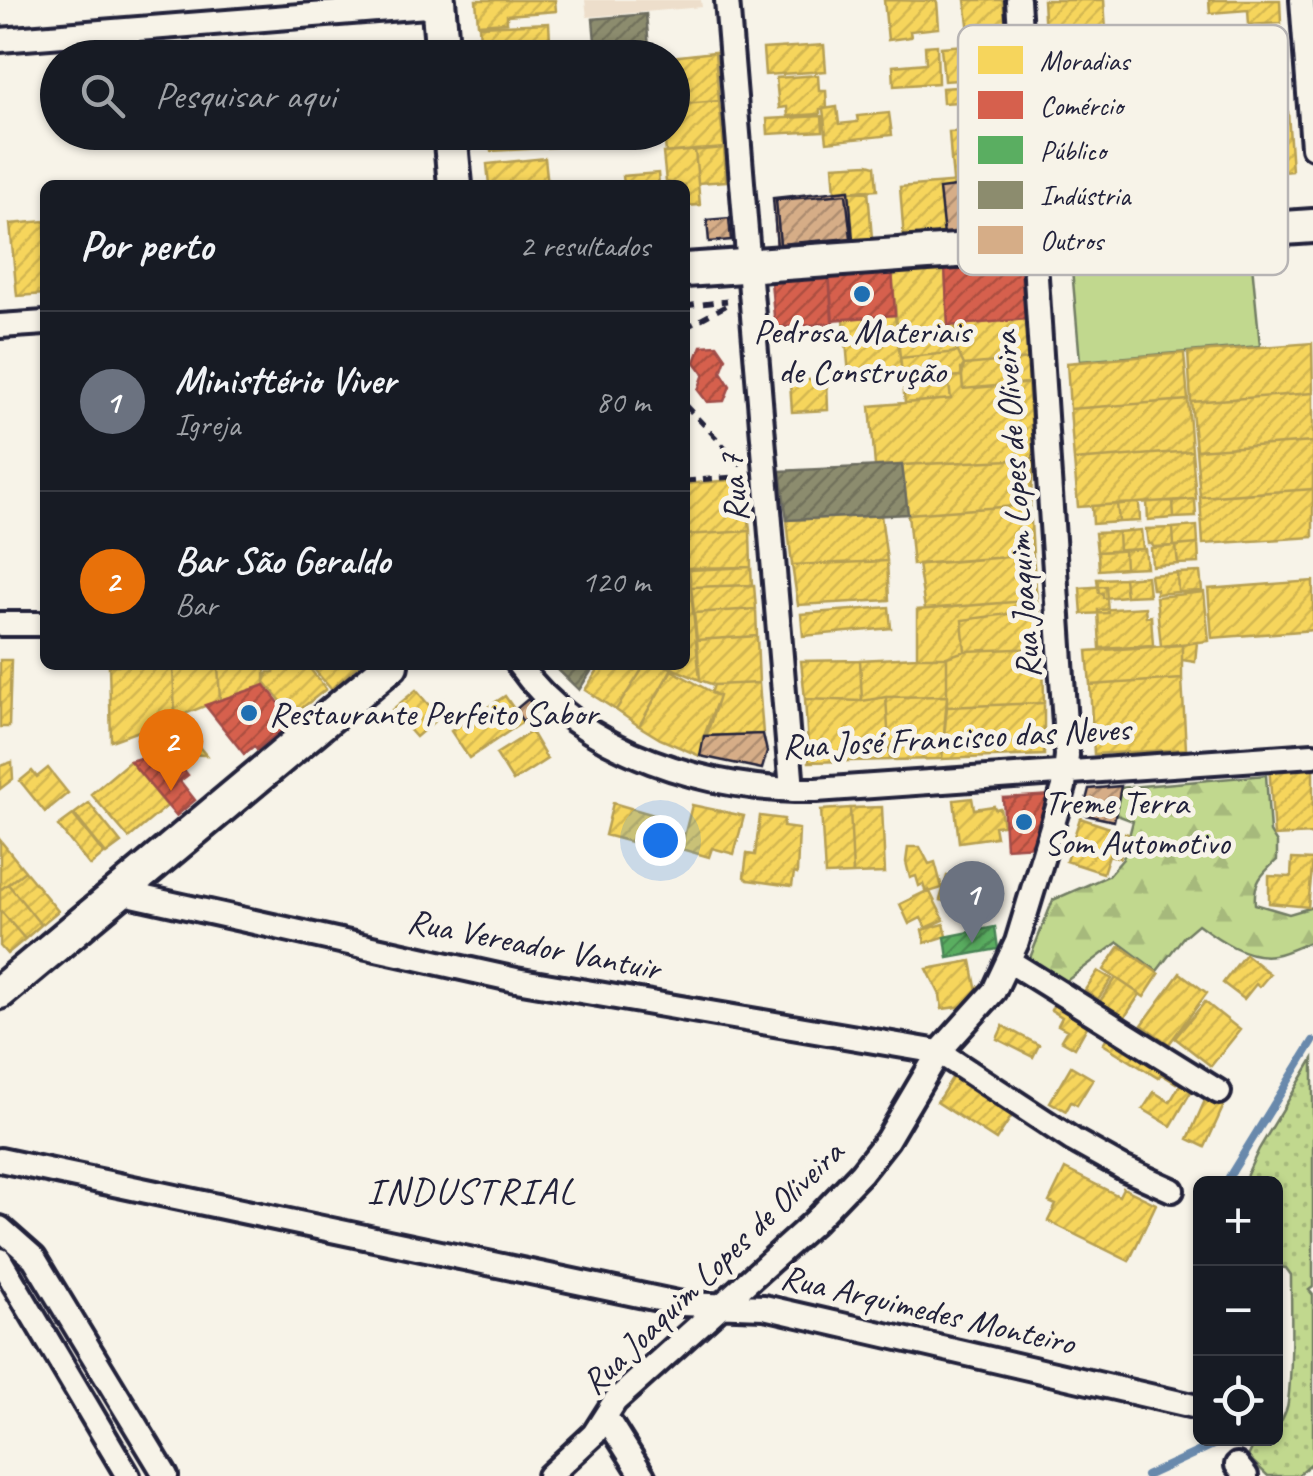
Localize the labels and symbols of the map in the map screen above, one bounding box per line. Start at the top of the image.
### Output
legend [958,25,1288,275]
text: Moradias [1040,43,1132,78]
text: Comércio [1040,88,1126,123]
text: Público [1040,133,1109,168]
text: Indústria [1040,178,1132,213]
text: Outros [1040,223,1105,258]
marker: Pedrosa Materiais de Construção [851,283,873,305]
place label: Pedrosa Materiais de Construção [754,309,973,394]
street label: Rua Joaquim Lopes de Oliveira [982,327,1051,680]
street label: Rua 7 [708,449,759,524]
place label: Restaurante Perfeito Sabor [269,691,601,736]
marker: Restaurante Perfeito Sabor [238,702,260,724]
street label: Rua José Francisco das Neves [781,706,1134,769]
pin: 2 [138,708,204,791]
place label: Treme Terra Som Automotivo [1044,780,1231,865]
marker: Treme Terra Som Automotivo [1013,811,1035,833]
your location [635,815,686,866]
pin: 1 [940,860,1004,943]
street label: Rua Vereador Vantuir [404,898,666,991]
street label: Rua Joaquim Lopes de Oliveira [572,1129,855,1404]
district label: INDUSTRIAL [367,1167,577,1214]
street label: Rua Arquimedes Monteiro [777,1254,1081,1366]

